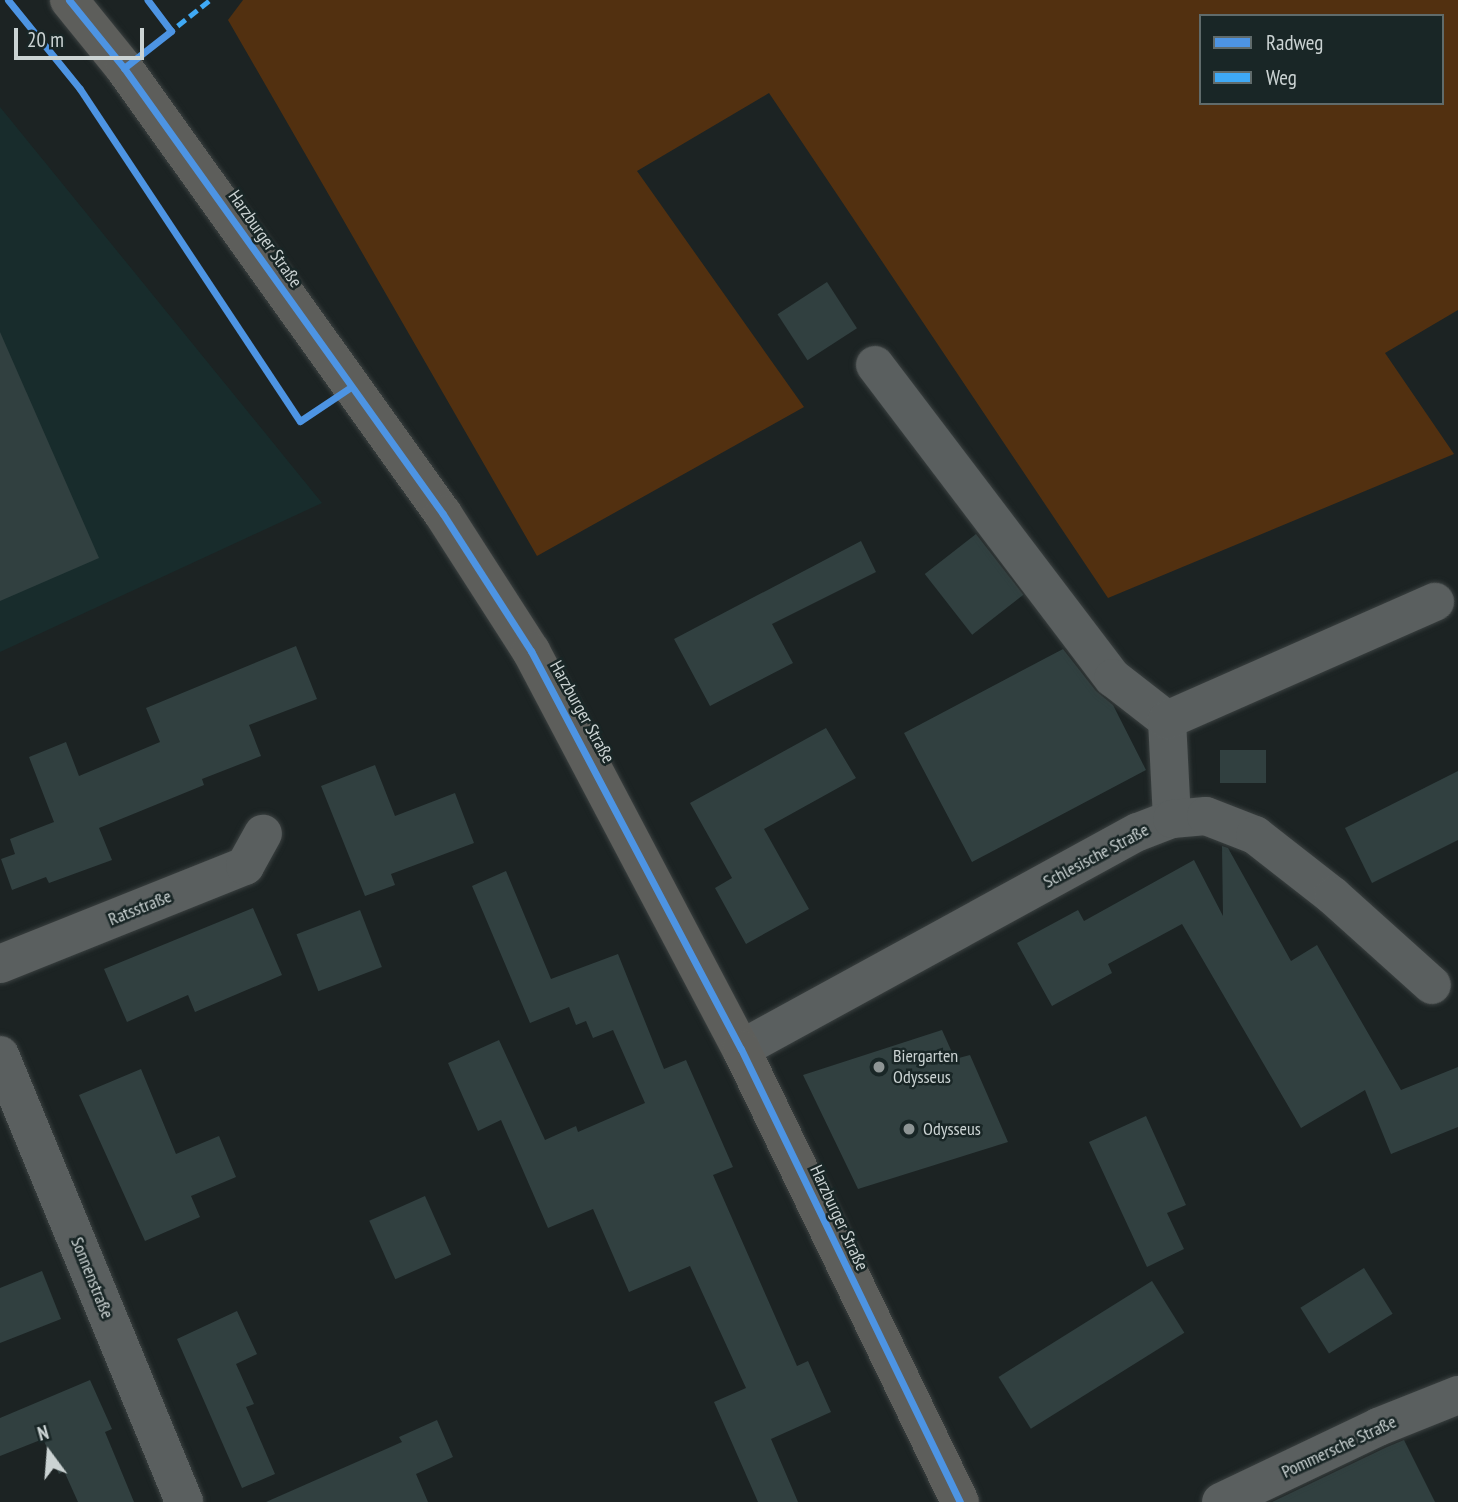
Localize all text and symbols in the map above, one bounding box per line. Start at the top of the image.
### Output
scale bar [18,14,147,58]
legend [1199,14,1444,105]
text: 20 m [27,26,64,53]
text: Radweg [1266,29,1323,56]
text: Weg [1266,64,1297,91]
street label: Harzburger Straße [224,186,306,292]
street label: Harzburger Straße [545,657,619,767]
street label: Schlesische Straße [1040,819,1152,893]
street label: Ratsstraße [105,886,175,930]
place label: Biergarten Odysseus [893,1046,958,1088]
marker: Biergarten Odysseus [871,1059,887,1075]
place label: Odysseus [923,1118,981,1140]
marker: Odysseus [901,1121,917,1137]
street label: Harzburger Straße [805,1162,873,1274]
street label: Sonnenstraße [66,1234,118,1322]
street label: Pommersche Straße [1278,1411,1400,1483]
north arrow [14,1418,84,1488]
text: N [35,1420,51,1446]

